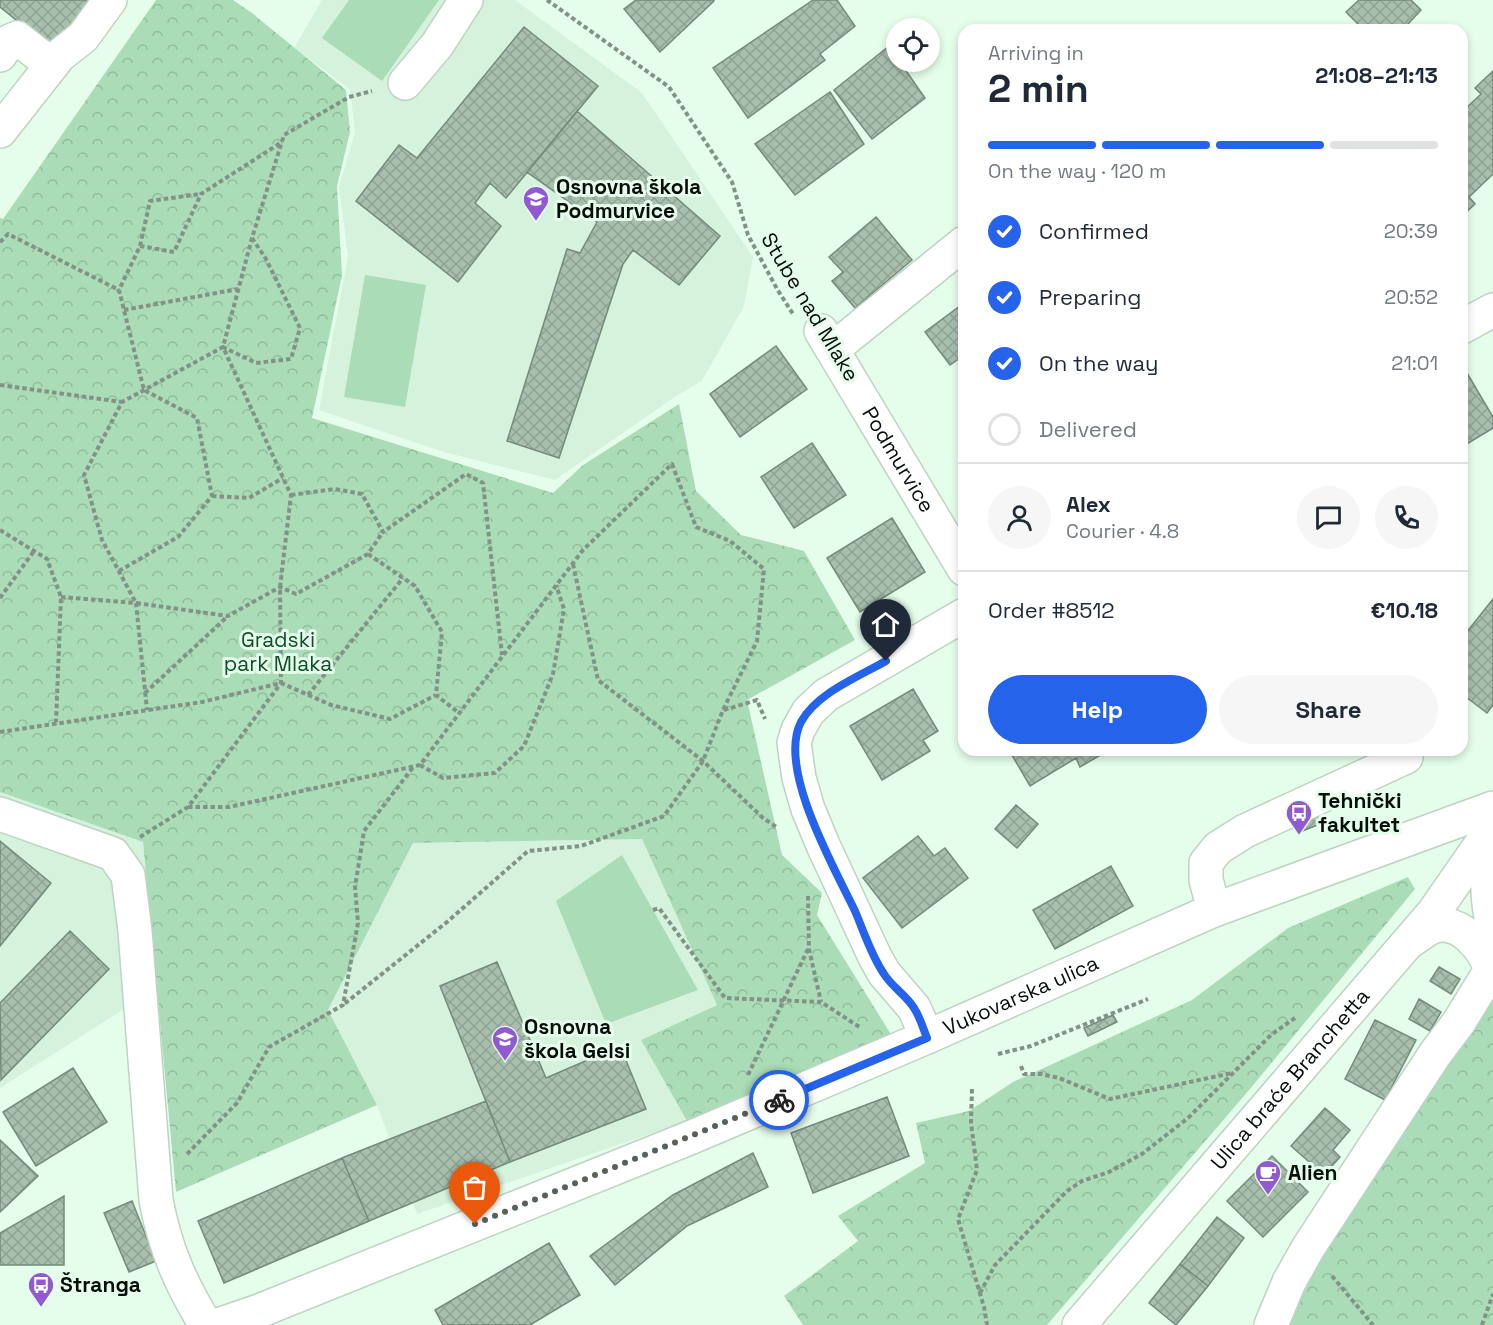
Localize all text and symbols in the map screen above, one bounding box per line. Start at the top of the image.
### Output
map controls [886,18,940,72]
button: locate [886,18,940,72]
text: Arriving in [988,40,1084,66]
text: 21:08–21:13 [1315,61,1438,89]
text: 2 min [988,64,1089,113]
text: On the way · 120 m [988,158,1166,184]
place label: Osnovna škola Podmurvice [556,173,701,224]
school or university icon: Osnovna škola Podmurvice [521,184,551,222]
icon: check [988,215,1021,248]
text: Confirmed [1039,217,1149,245]
text: 20:39 [1384,218,1438,244]
street label: Stube nad Mlake [755,227,865,386]
icon: check [988,281,1021,314]
text: Preparing [1039,283,1141,311]
text: 20:52 [1384,284,1438,310]
icon: check [988,347,1021,380]
text: On the way [1039,349,1158,377]
text: 21:01 [1391,350,1438,376]
street label: Podmurvice [856,401,941,517]
text: Delivered [1039,415,1137,443]
button: person [988,486,1051,549]
button: chat [1297,486,1360,549]
button: phone [1375,486,1438,549]
text: Alex [1066,490,1111,518]
text: Courier · 4.8 [1066,518,1179,544]
text: Order #8512 [988,596,1115,624]
text: €10.18 [1371,596,1438,624]
pin [860,599,911,661]
icon: home [869,608,902,641]
park label: Gradski park Mlaka [224,626,332,677]
button: Help [988,675,1207,744]
button: Share [1219,675,1438,744]
place label: Tehnički fakultet [1318,787,1402,838]
bus stop icon: Tehnički fakultet [1284,798,1314,836]
street label: Vukovarska ulica [939,949,1103,1041]
street label: Ulica braće Branchetta [1204,983,1375,1175]
place label: Osnovna škola Gelsi [524,1013,630,1064]
school or university icon: Osnovna škola Gelsi [490,1024,520,1062]
courier [749,1070,809,1130]
icon: bike [763,1084,796,1117]
cafe icon: Alien [1253,1158,1283,1196]
place label: Alien [1288,1159,1338,1186]
pin [449,1162,500,1224]
icon: bag [458,1171,491,1204]
bus stop icon: Štranga [26,1270,56,1308]
place label: Štranga [60,1271,141,1298]

